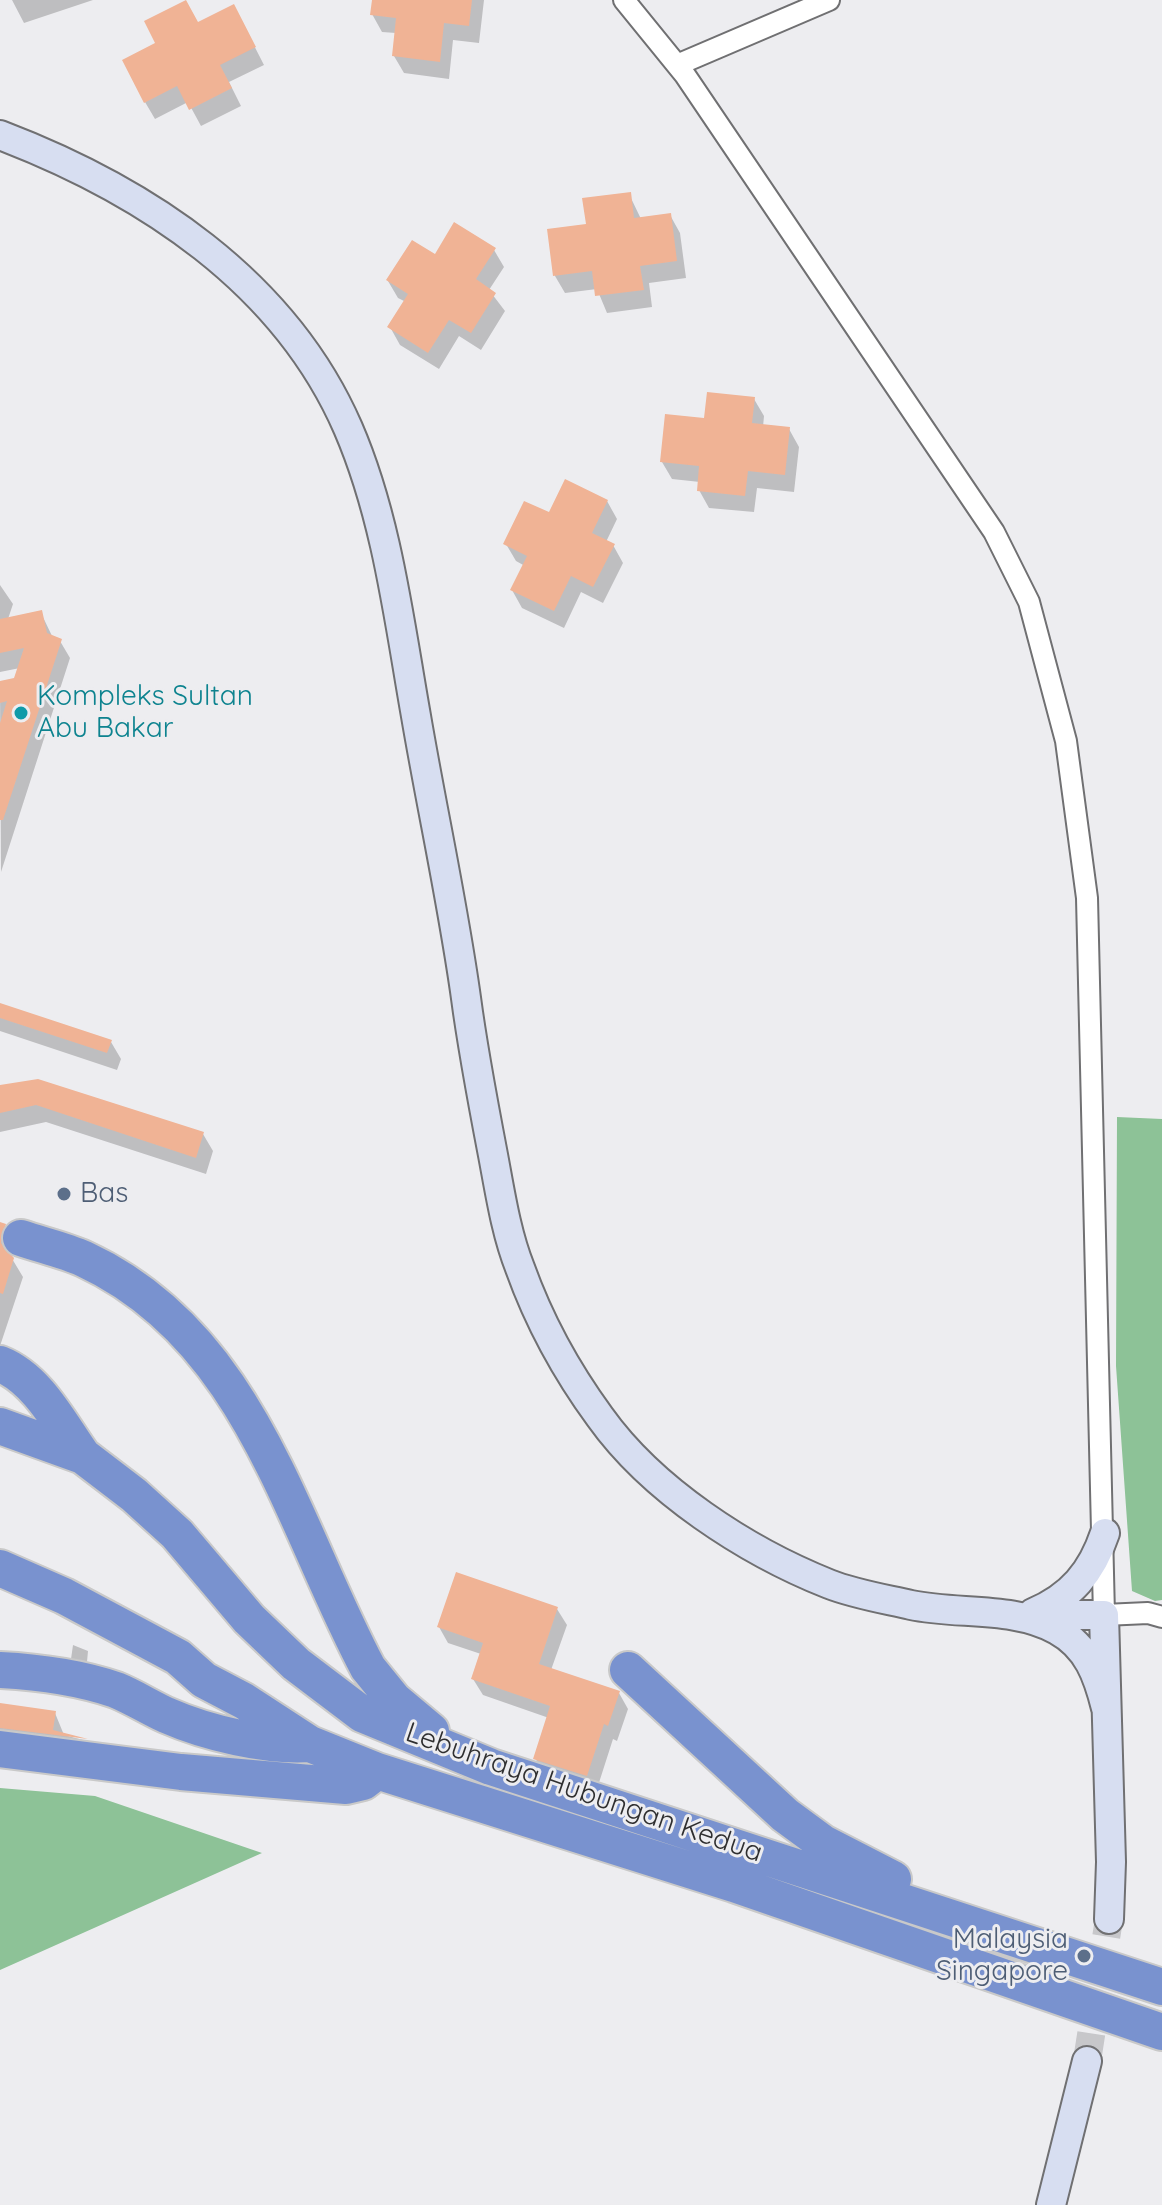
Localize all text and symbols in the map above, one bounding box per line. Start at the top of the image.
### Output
place label: Kompleks Sultan Abu Bakar [37,680,253,746]
marker: Kompleks Sultan Abu Bakar [12,704,30,722]
place label: Bas [80,1177,128,1211]
marker: Bas [55,1185,73,1203]
street label: Lebuhraya Hubungan Kedua [401,1716,767,1870]
place label: Malaysia Singapore [936,1923,1068,1989]
marker: Malaysia Singapore [1075,1947,1093,1965]

